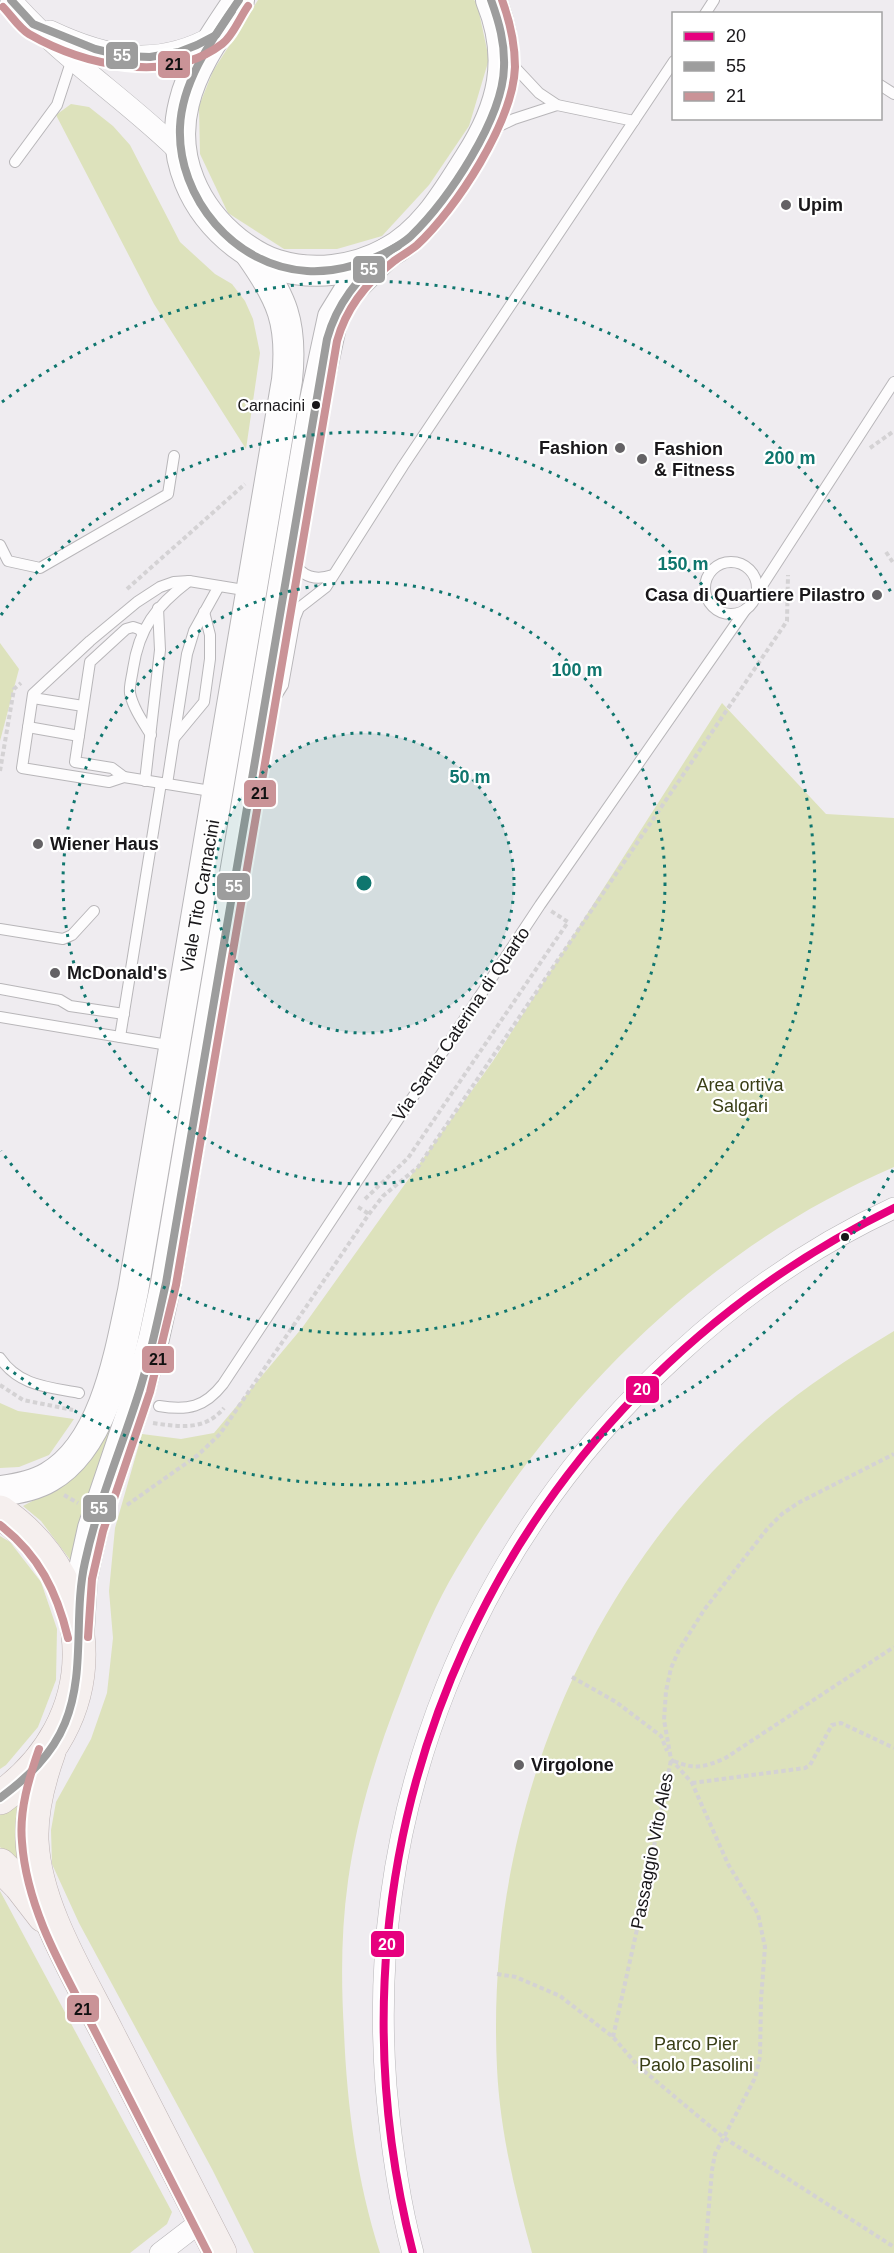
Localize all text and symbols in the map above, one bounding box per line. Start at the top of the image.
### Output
legend [672,12,882,120]
text: 20 [726,26,746,46]
line badge: 55 [105,41,139,70]
text: 55 [113,47,131,64]
line badge: 21 [157,50,191,79]
text: 21 [165,56,183,73]
text: 55 [726,56,746,76]
text: 21 [726,86,746,106]
place label: Upim [798,195,843,215]
marker: Upim [779,198,793,212]
line badge: 55 [352,255,386,284]
text: 55 [360,261,378,278]
place label: Carnacini [237,397,305,414]
marker: Carnacini [310,399,322,411]
place label: Fashion [539,438,608,458]
place label: Fashion & Fitness [654,439,735,480]
marker: Fashion [613,441,627,455]
text: 200 m [764,448,816,468]
marker: Fashion & Fitness [635,452,649,466]
text: 150 m [657,554,709,574]
place label: Casa di Quartiere Pilastro [645,585,865,605]
marker: Casa di Quartiere Pilastro [870,588,884,602]
text: 100 m [551,660,603,680]
text: 50 m [449,767,491,787]
line badge: 21 [243,779,277,808]
text: 21 [251,785,269,802]
street label: Viale Tito Carnacini [177,818,223,974]
place label: Wiener Haus [50,834,159,854]
marker: Wiener Haus [31,837,45,851]
line badge: 55 [216,872,251,901]
centre of rings [354,873,374,893]
text: 55 [225,878,243,895]
street label: Via Santa Caterina di Quarto [388,923,534,1125]
place label: McDonald's [67,963,167,983]
marker: McDonald's [48,966,62,980]
park label: Area ortiva Salgari [696,1075,785,1116]
unlabelled marker [839,1231,851,1243]
line badge: 21 [141,1345,175,1374]
text: 21 [149,1351,167,1368]
line badge: 20 [625,1375,660,1404]
text: 20 [633,1381,651,1398]
line badge: 55 [82,1494,117,1523]
text: 55 [90,1500,108,1517]
place label: Virgolone [531,1755,614,1775]
marker: Virgolone [512,1758,526,1772]
street label: Passaggio Vito Ales [627,1771,677,1931]
line badge: 20 [370,1930,405,1958]
text: 20 [378,1936,396,1953]
line badge: 21 [66,1994,100,2023]
text: 21 [74,2001,92,2018]
park label: Parco Pier Paolo Pasolini [639,2034,753,2075]

